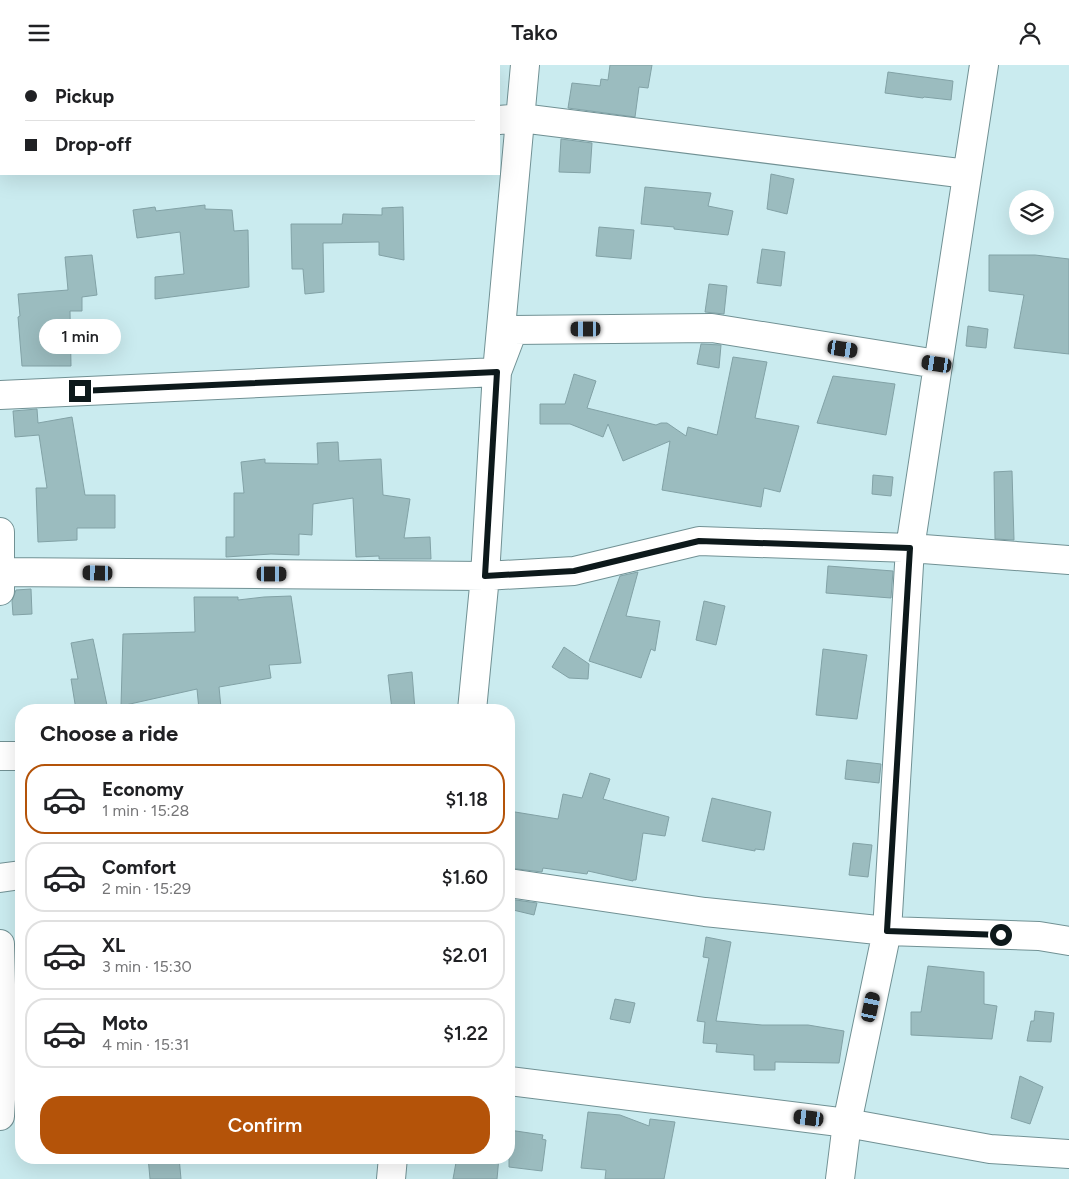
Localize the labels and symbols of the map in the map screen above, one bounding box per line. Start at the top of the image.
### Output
callout: 1 min [39,319,121,353]
car [571,322,601,337]
car [827,339,858,359]
car [921,354,952,374]
route end [69,380,91,402]
car [82,565,113,581]
car [257,567,287,582]
route start [990,924,1012,946]
car [860,991,881,1023]
car [793,1109,824,1127]

